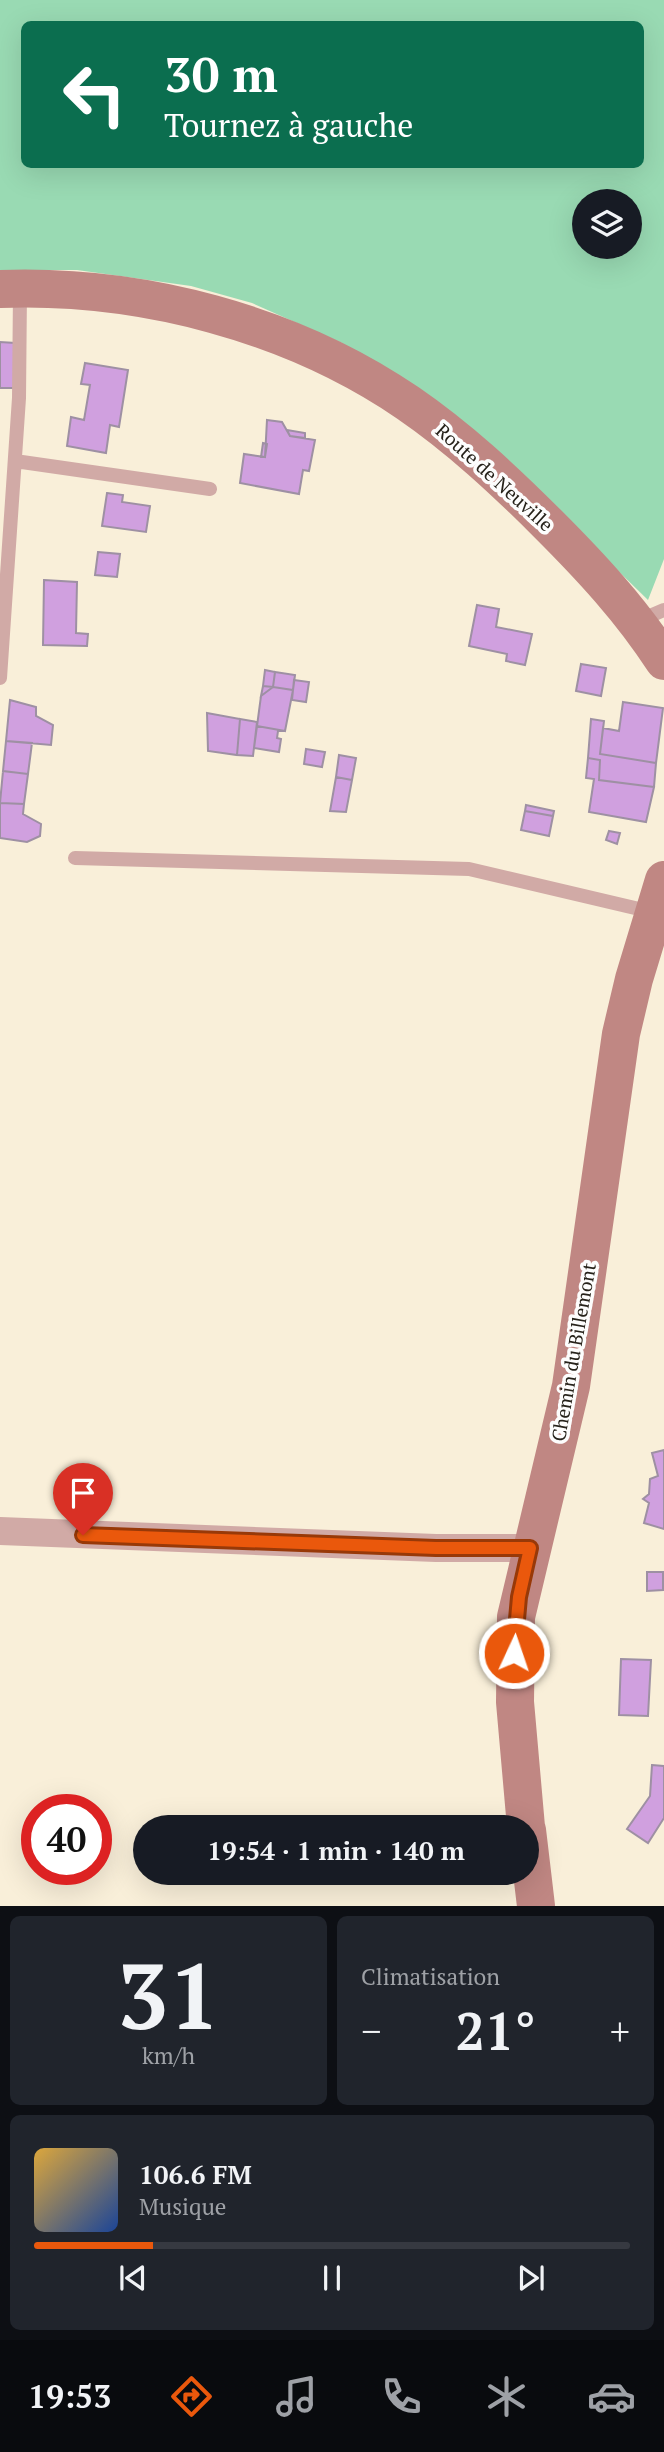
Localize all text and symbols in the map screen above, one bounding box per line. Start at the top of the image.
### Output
text: 30 m [164,41,278,106]
icon: left [49,49,140,140]
text: Tournez à gauche [164,104,413,146]
map controls [572,189,642,259]
button: layers [572,189,642,259]
street label: Route de Neuville [431,418,559,536]
street label: Chemin du Billemont [545,1261,601,1443]
pin [53,1463,113,1535]
icon: arrive [64,1474,102,1512]
position arrow [477,1616,551,1690]
speed limit sign: 40 [21,1794,112,1885]
text: 19:54 · 1 min · 140 m [207,1833,465,1867]
text: 31 [117,1934,220,2055]
text: Climatisation [361,1961,500,1992]
text: 21° [455,1996,536,2065]
text: − [361,2006,381,2056]
text: + [610,2006,630,2056]
text: km/h [142,2040,195,2071]
text: 106.6 FM [139,2157,252,2191]
text: Musique [139,2191,226,2222]
icon: previous [114,2259,152,2297]
icon: pause [313,2259,351,2297]
icon: next [512,2259,550,2297]
icon: directions [167,2372,216,2421]
icon: music [272,2372,321,2421]
icon: phone [377,2372,426,2421]
icon: climate [482,2372,531,2421]
icon: car [587,2372,636,2421]
text: 19:53 [28,2375,111,2417]

